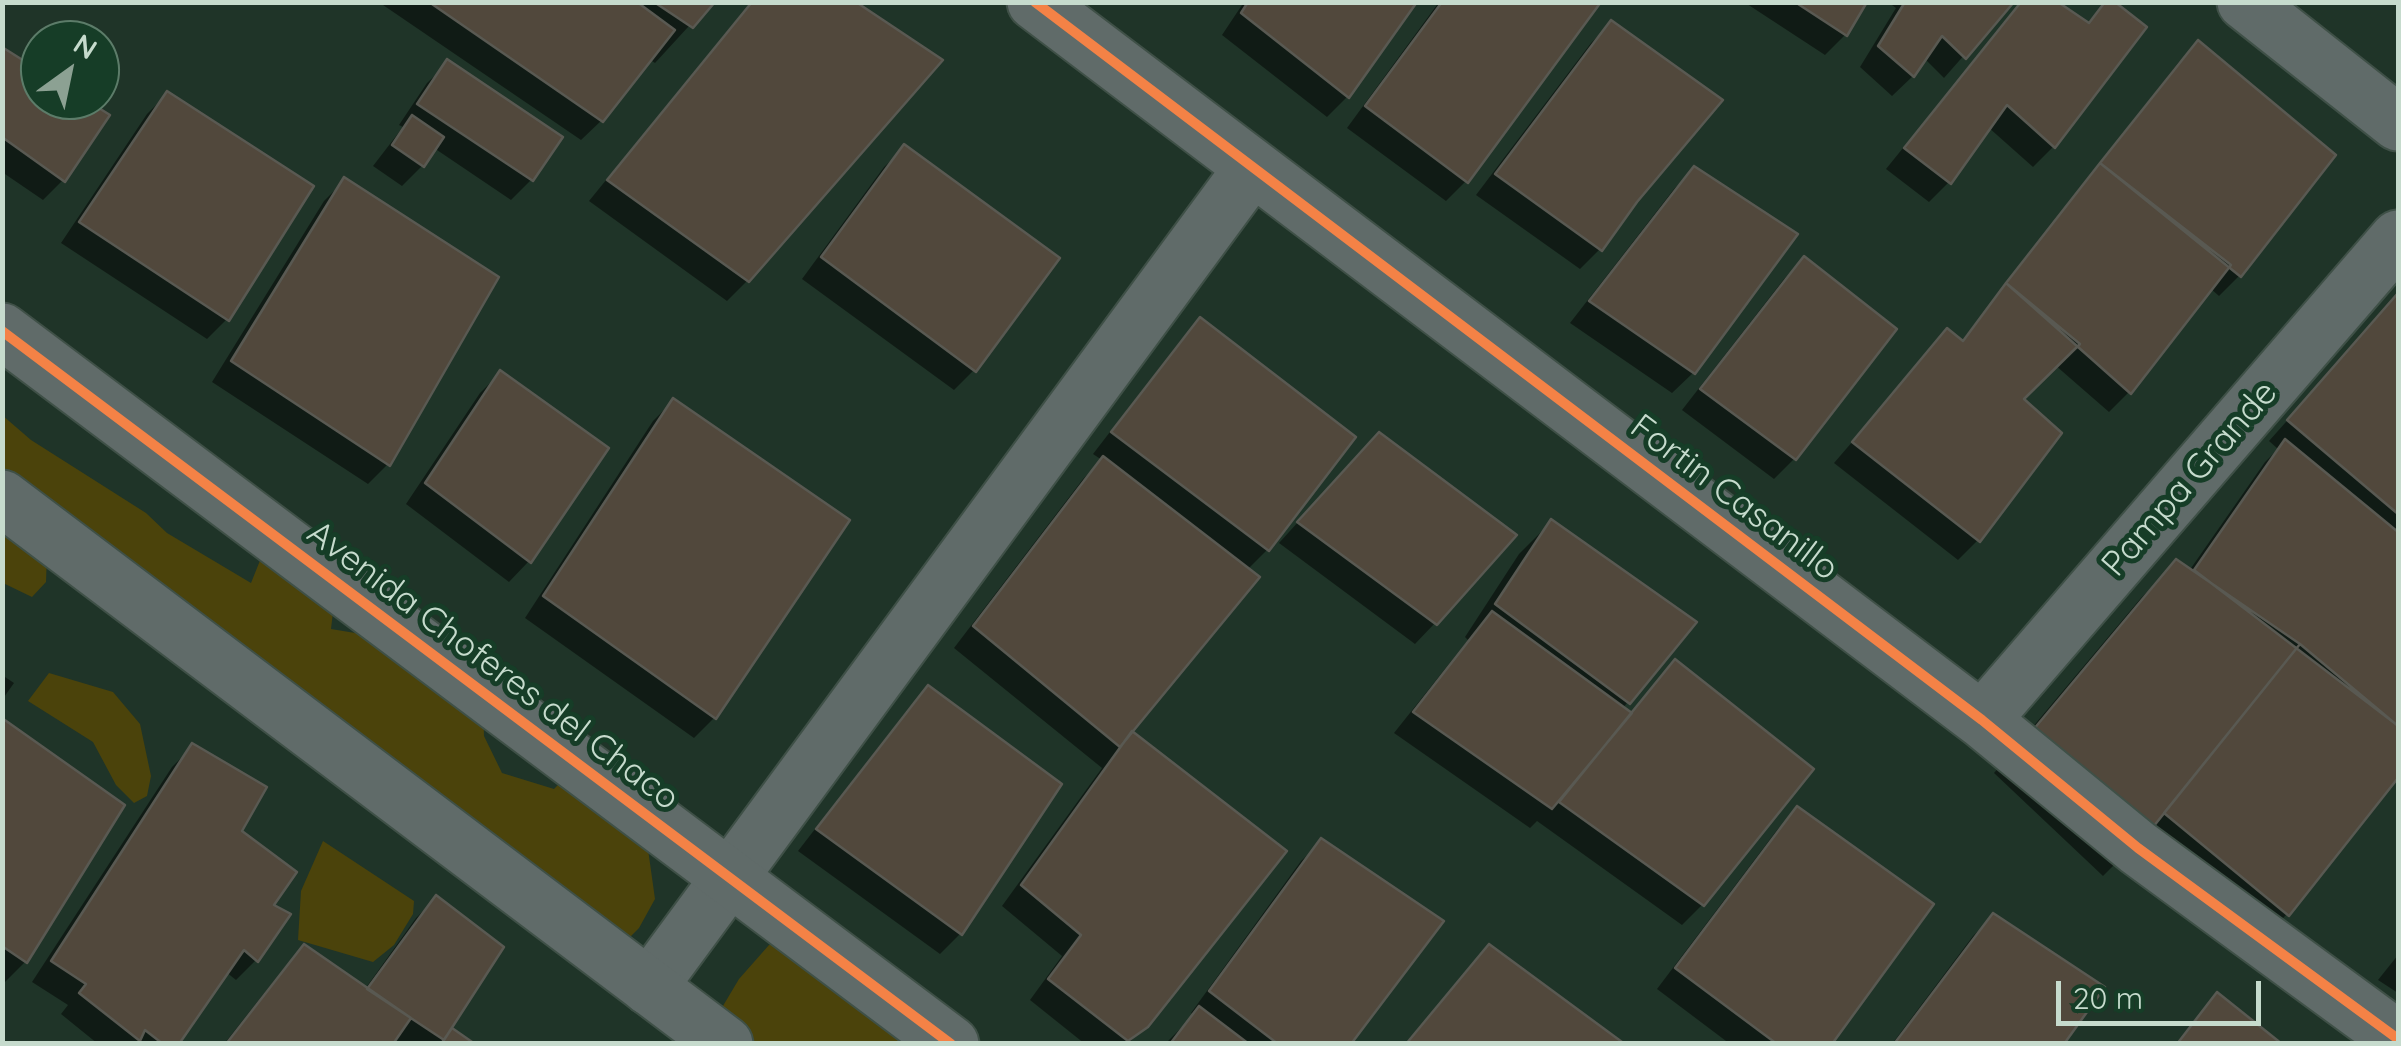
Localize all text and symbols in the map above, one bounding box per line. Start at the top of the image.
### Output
north arrow [20,20,120,120]
text: N [67,26,104,66]
street label: Pampa Grande [2094,373,2286,585]
street label: Fortin Casanillo [1622,406,1846,590]
street label: Avenida Choferes del Chaco [299,512,687,820]
scale bar [2061,961,2266,1023]
text: 20 m [2073,979,2143,1017]

